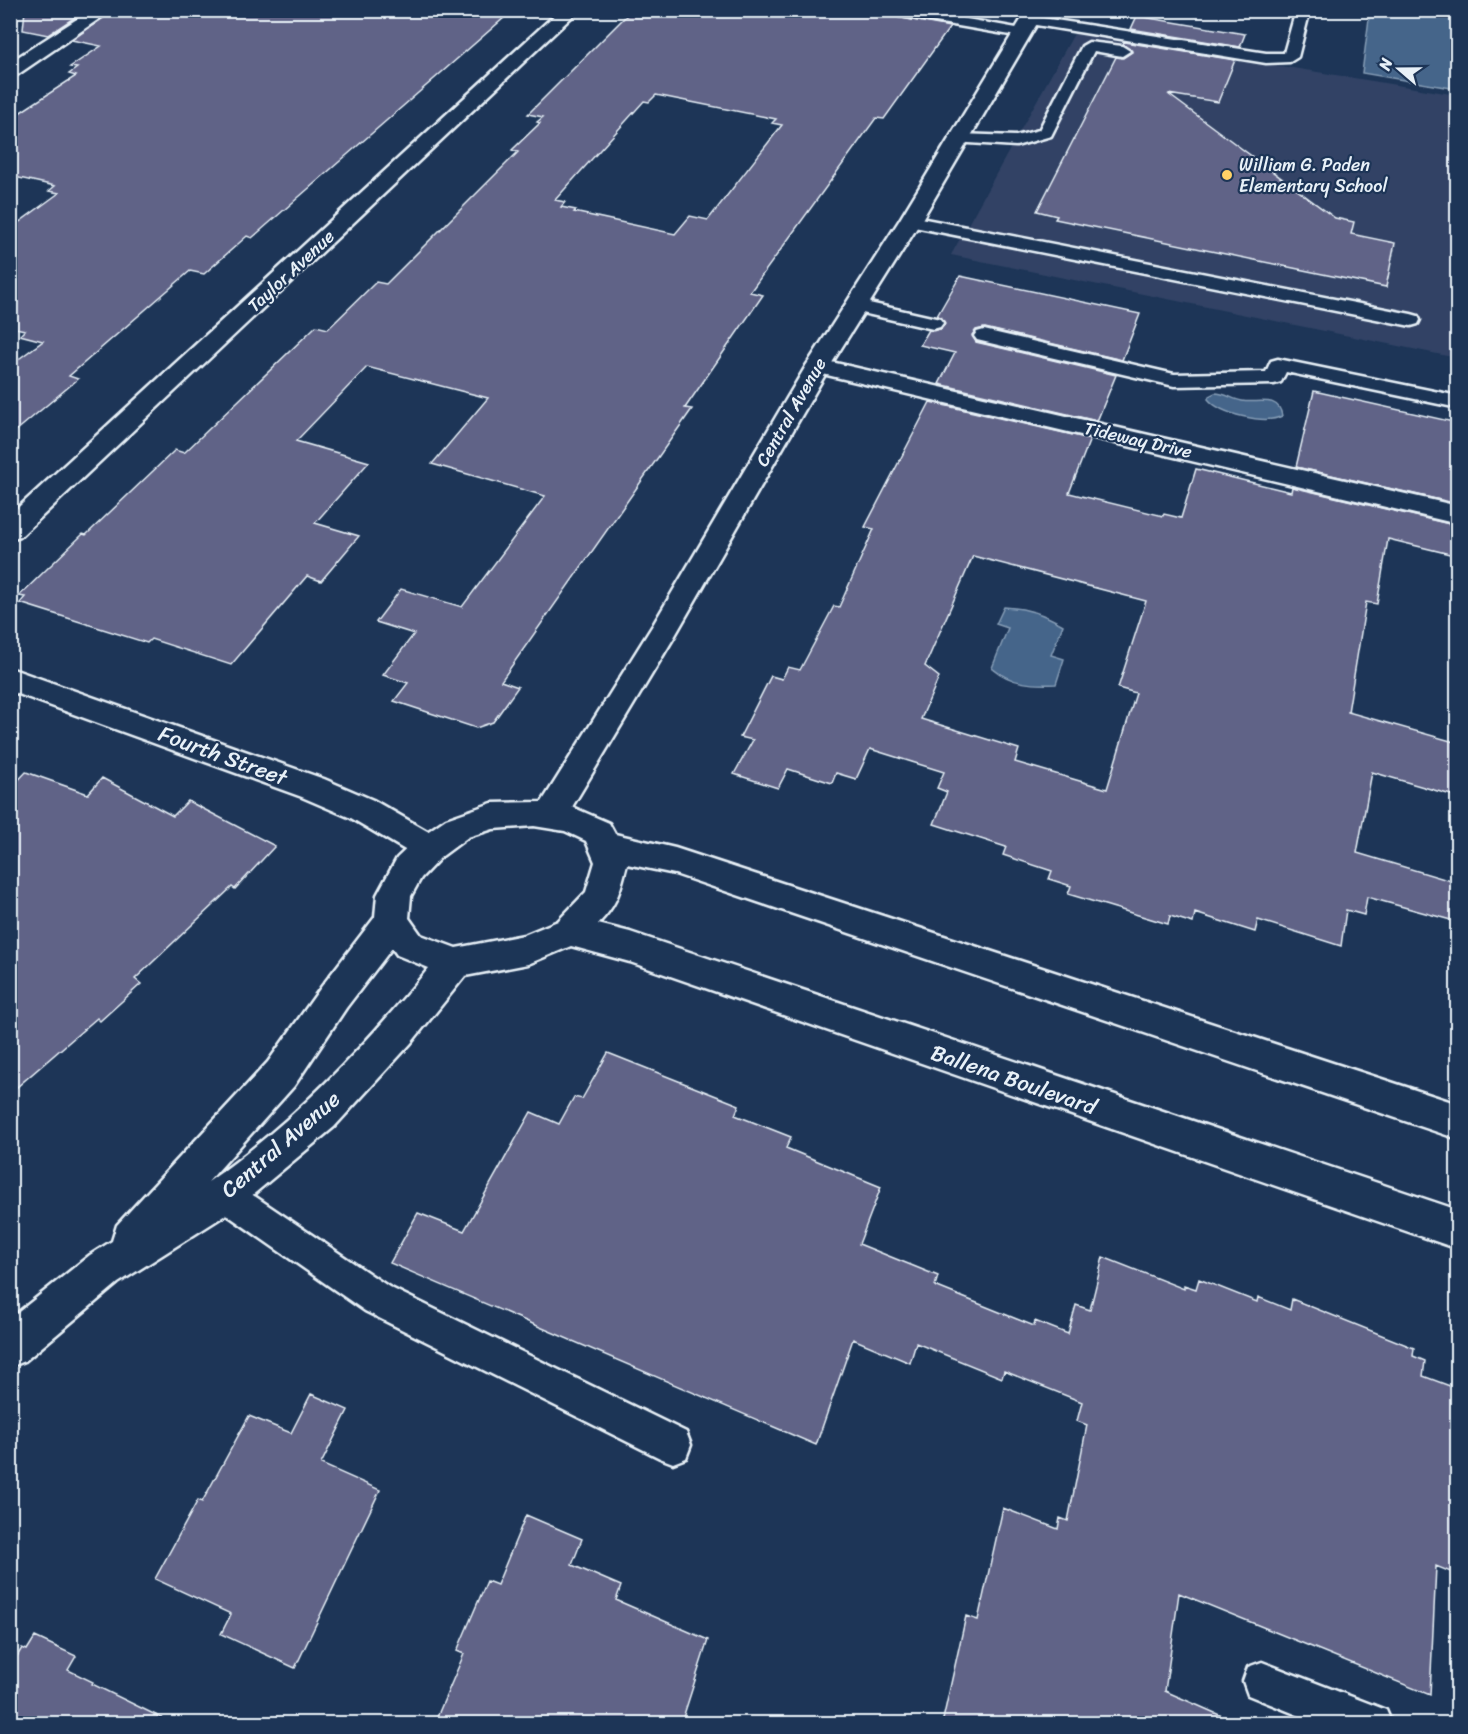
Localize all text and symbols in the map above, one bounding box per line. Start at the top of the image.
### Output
north arrow [1369,39,1429,99]
text: N [1370,53,1401,75]
place label: William G. Paden Elementary School [1239,149,1388,202]
marker: William G. Paden Elementary School [1220,168,1234,182]
street label: Taylor Avenue [240,222,342,320]
street label: Central Avenue [747,351,835,473]
street label: Tideway Drive [1081,412,1195,468]
street label: Fourth Street [153,714,294,797]
street label: Ballena Boulevard [926,1033,1103,1127]
street label: Central Avenue [211,1081,349,1208]

